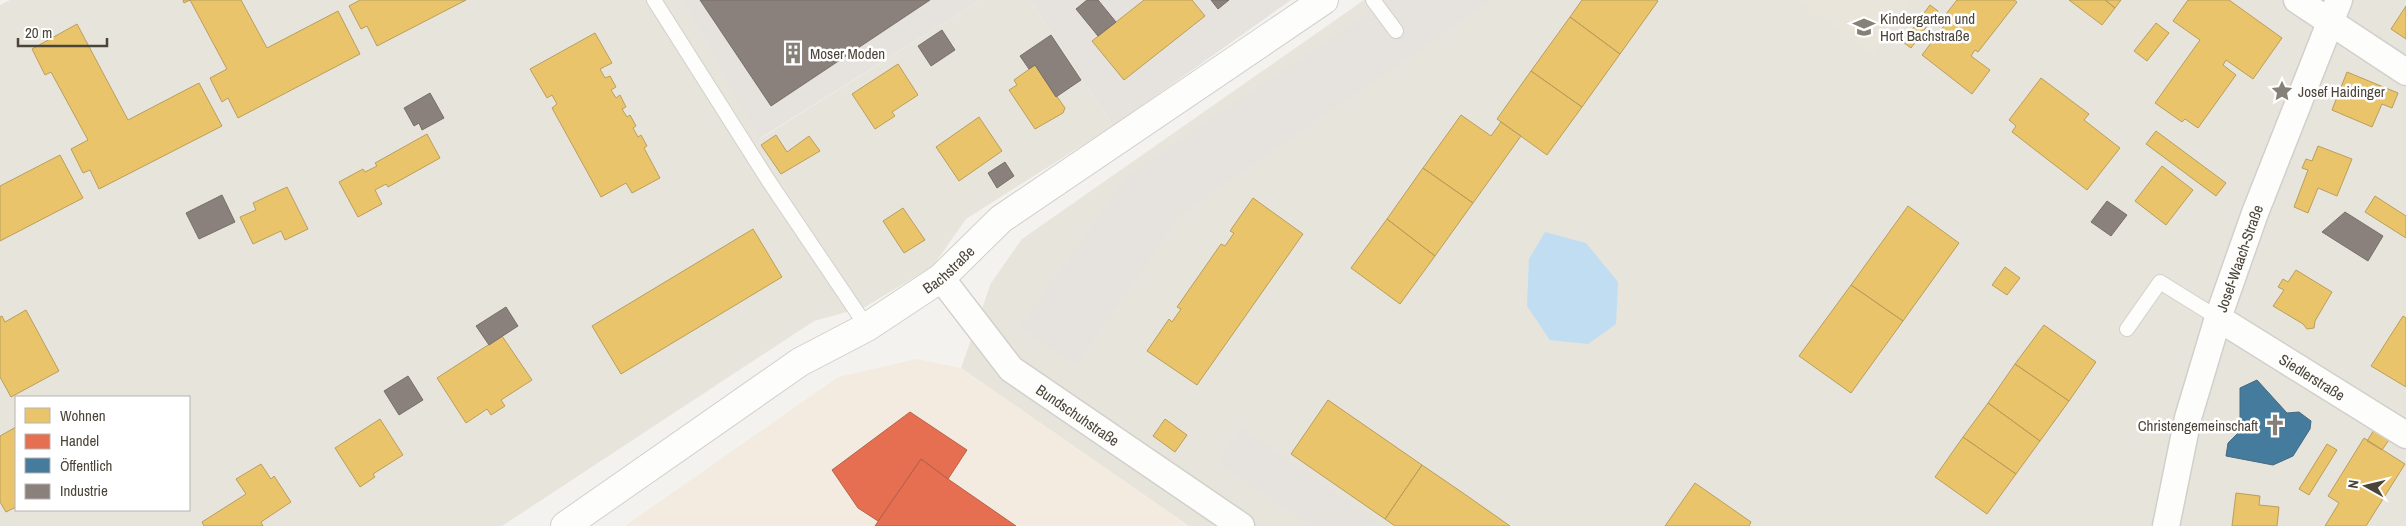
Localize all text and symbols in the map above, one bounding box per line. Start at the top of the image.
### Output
place label: Kindergarten und Hort Bachstraße [1880,8,1975,46]
school or university icon: Kindergarten und Hort Bachstraße [1851,14,1877,40]
scale bar [18,15,106,47]
text: 20 m [25,22,52,43]
building icon: Moser Moden [780,40,806,66]
place label: Moser Moden [810,43,885,64]
place icon: Josef Haidinger [2269,78,2295,104]
place label: Josef Haidinger [2298,81,2385,102]
street label: Josef-Waach-Straße [2210,201,2268,315]
street label: Bachstraße [918,241,979,298]
street label: Siedlerstraße [2275,348,2349,405]
street label: Bundschuhstraße [1032,379,1124,451]
legend [15,396,190,511]
text: Wohnen [60,405,106,426]
church icon: Christengemeinschaft [2262,412,2288,438]
place label: Christengemeinschaft [2138,415,2259,436]
text: Handel [60,430,99,451]
text: Öffentlich [60,455,112,476]
north arrow [2341,461,2391,511]
text: N [2344,479,2363,490]
text: Industrie [60,480,108,501]

